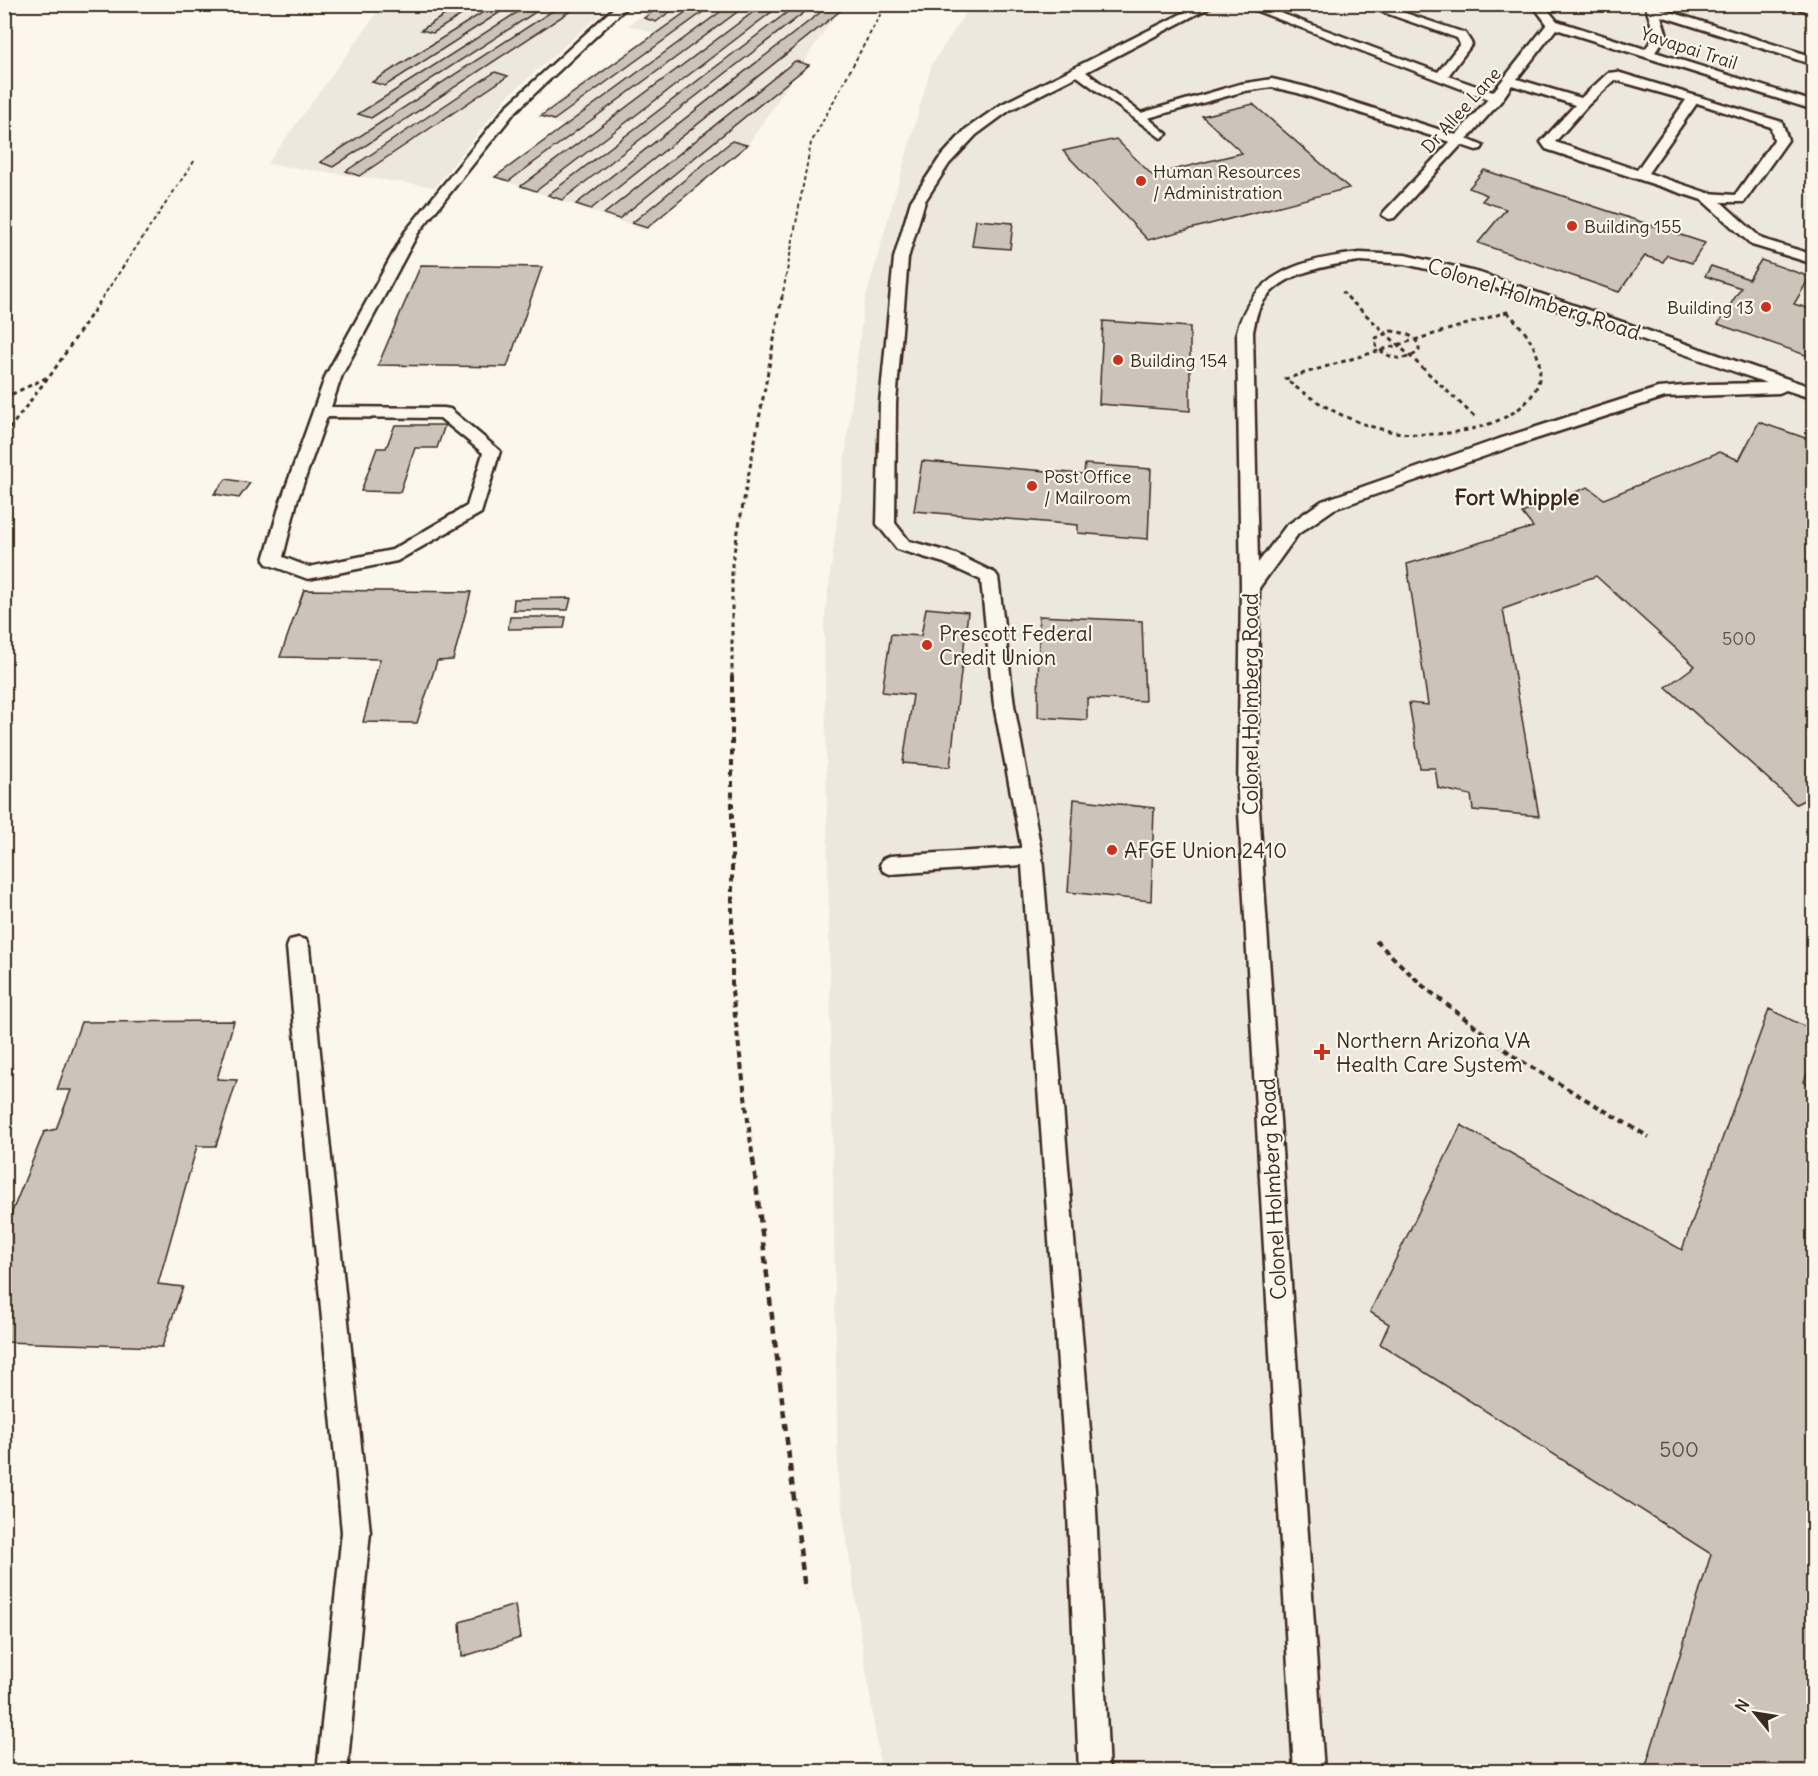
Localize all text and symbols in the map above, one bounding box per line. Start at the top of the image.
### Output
street label: Yavapai Trail [1638,22,1740,74]
street label: Dr Allee Lane [1416,62,1506,158]
place label: Human Resources / Administration [1153,160,1301,204]
marker: Human Resources / Administration [1134,174,1148,188]
place label: Building 155 [1584,215,1682,238]
marker: Building 155 [1565,219,1579,233]
street label: Colonel Holmberg Road [1424,252,1644,346]
place label: Building 13 [1667,296,1754,319]
marker: Building 13 [1759,300,1773,314]
place label: Building 154 [1130,349,1228,372]
marker: Building 154 [1111,353,1125,367]
place label: Post Office / Mailroom [1044,465,1131,509]
marker: Post Office / Mailroom [1025,479,1039,493]
district label: Fort Whipple [1455,483,1580,511]
street label: Colonel Holmberg Road [1237,593,1264,815]
place label: Prescott Federal Credit Union [939,620,1092,671]
house number: 500 [1722,627,1756,650]
marker: Prescott Federal Credit Union [920,638,934,652]
place label: AFGE Union 2410 [1124,837,1287,864]
marker: AFGE Union 2410 [1105,843,1119,857]
place label: Northern Arizona VA Health Care System [1336,1027,1531,1078]
marker: Northern Arizona VA Health Care System [1313,1043,1331,1061]
street label: Colonel Holmberg Road [1254,1077,1292,1301]
house number: 500 [1659,1436,1699,1463]
north arrow [1725,1683,1785,1743]
text: N [1731,1696,1753,1715]

